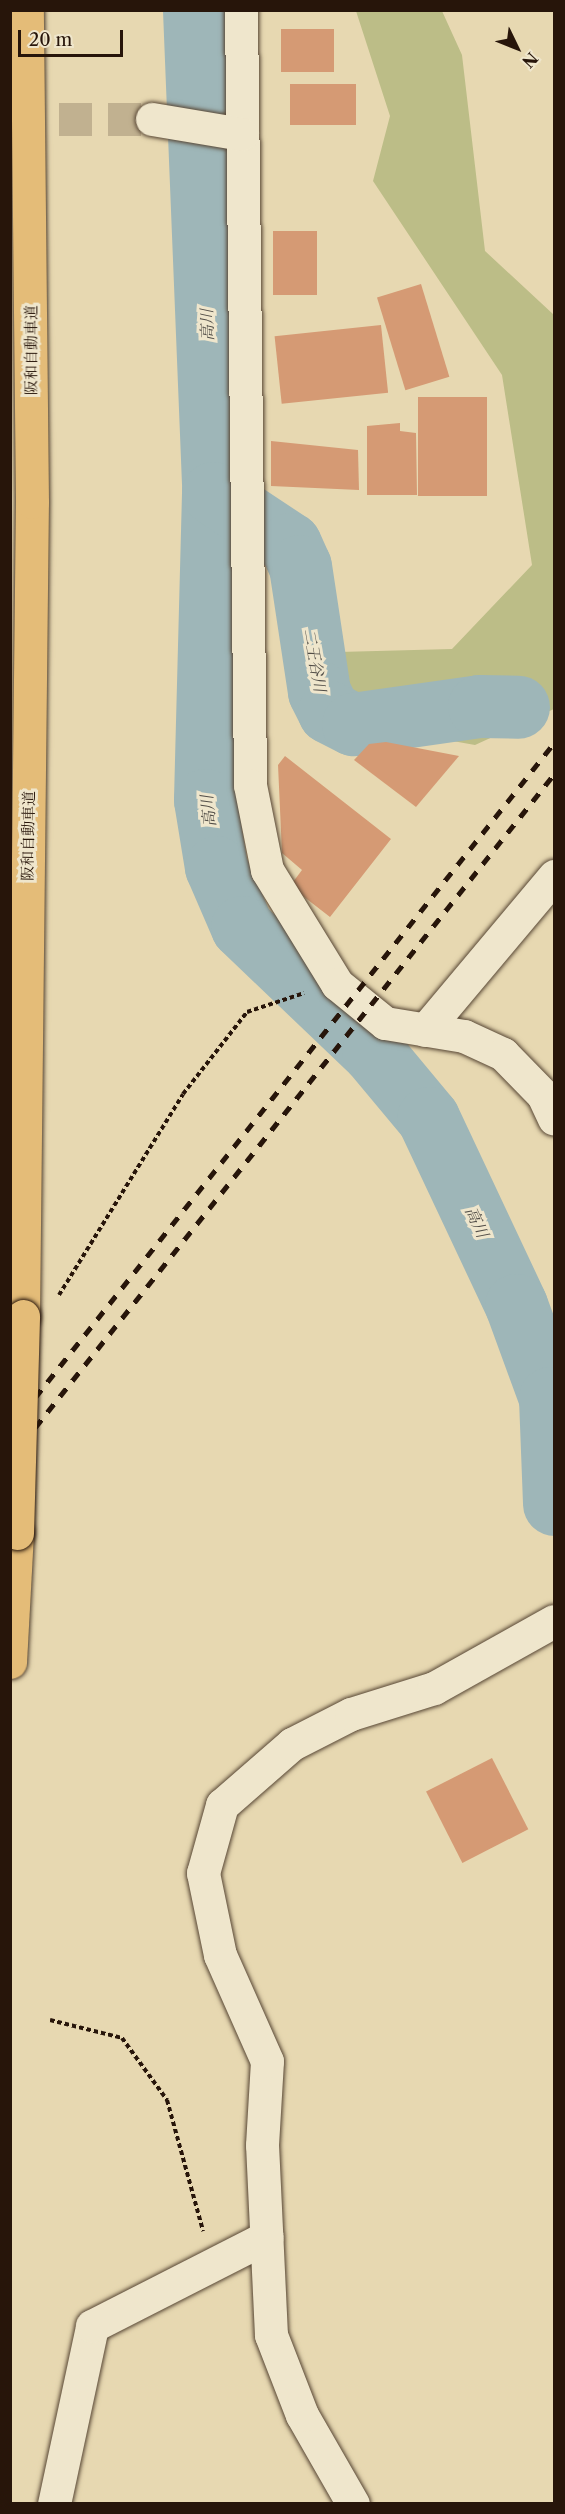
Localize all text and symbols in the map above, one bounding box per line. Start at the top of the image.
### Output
scale bar [21,18,126,56]
north arrow [487,18,547,78]
text: 20 m [29,29,72,51]
text: N [518,48,542,72]
street label: 阪和自動車道 [22,305,40,395]
water label: 高川 [197,309,217,341]
water label: 二王谷川 [300,627,330,693]
street label: 阪和自動車道 [18,791,38,881]
water label: 高川 [197,794,219,828]
water label: 高川 [462,1203,492,1241]

